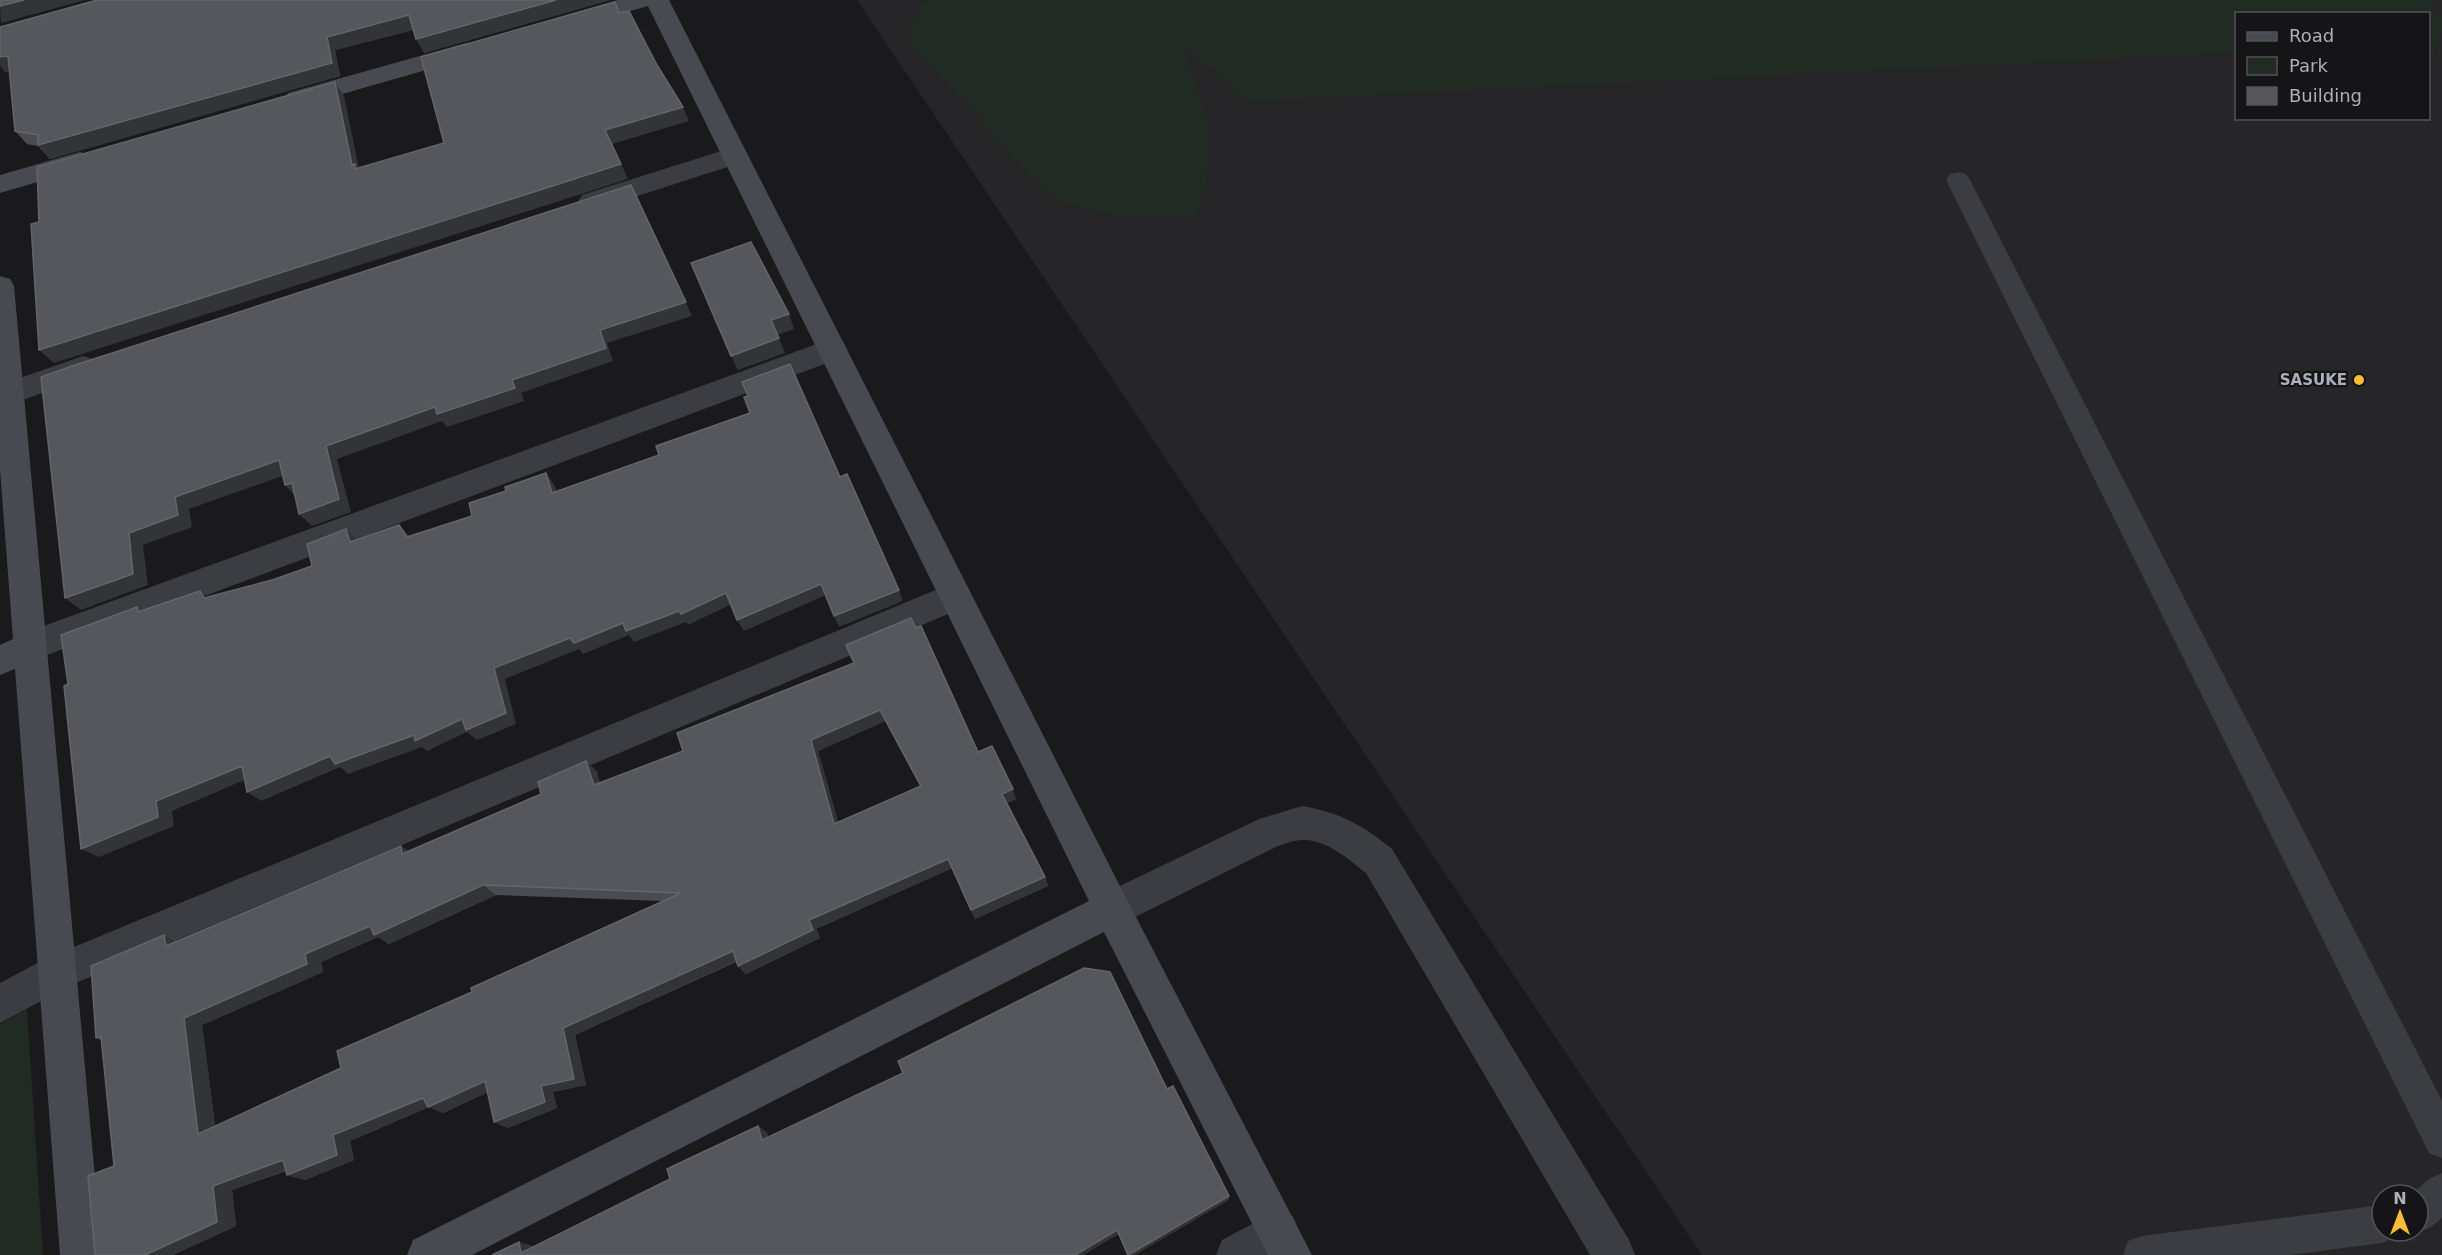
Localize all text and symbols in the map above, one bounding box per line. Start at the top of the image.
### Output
legend [2235,12,2430,120]
text: Road [2289,25,2334,46]
text: Park [2289,55,2328,76]
text: Building [2289,85,2362,106]
place label: SASUKE [2280,371,2347,389]
marker: SASUKE [2352,373,2366,387]
north arrow [2370,1183,2430,1243]
text: N [2393,1189,2407,1208]

